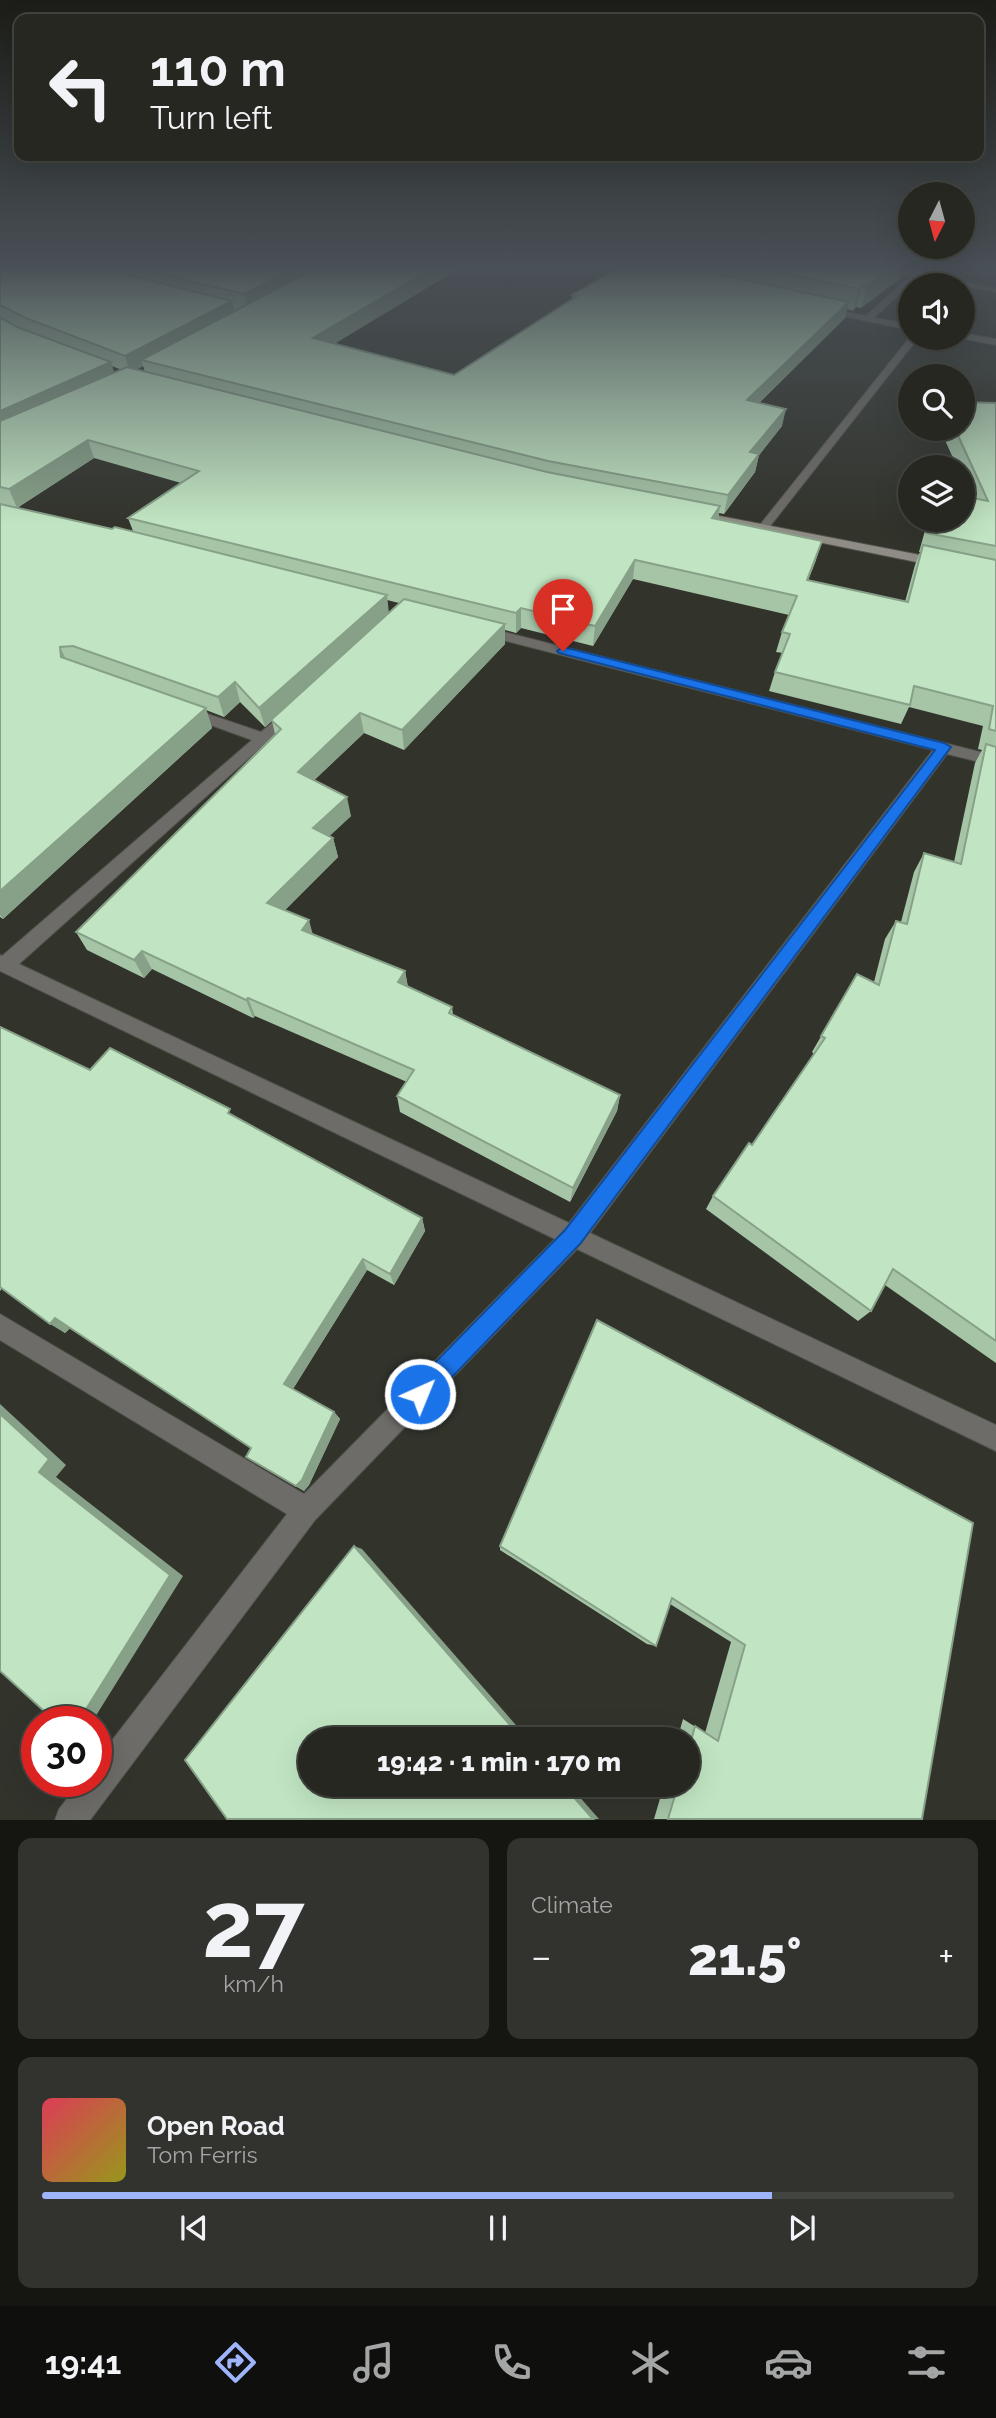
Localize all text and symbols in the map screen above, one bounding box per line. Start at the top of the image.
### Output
text: 110 m [150,40,286,97]
icon: left [35,42,126,133]
text: Turn left [150,99,272,136]
north arrow [898,182,975,259]
map controls [898,182,975,532]
button: sound [898,273,975,350]
button: search [898,364,975,441]
button: layers [898,455,975,532]
pin [533,579,593,651]
icon: arrive [544,590,582,628]
position arrow [383,1357,457,1431]
speed limit sign: 30 [21,1706,112,1797]
text: 19:42 · 1 min · 170 m [377,1747,621,1777]
text: 27 [202,1871,305,1978]
text: Climate [531,1891,613,1918]
text: 21.5° [688,1926,802,1987]
text: − [531,1934,551,1979]
text: + [938,1934,954,1979]
text: km/h [223,1970,284,1997]
text: Open Road [147,2111,285,2141]
text: Tom Ferris [147,2141,258,2168]
icon: previous [175,2209,213,2247]
icon: pause [479,2209,517,2247]
icon: next [783,2209,821,2247]
icon: directions [211,2338,260,2387]
icon: music [349,2338,398,2387]
icon: phone [487,2338,536,2387]
icon: climate [626,2338,675,2387]
icon: car [764,2338,813,2387]
icon: filters [902,2338,951,2387]
text: 19:41 [45,2344,121,2381]

